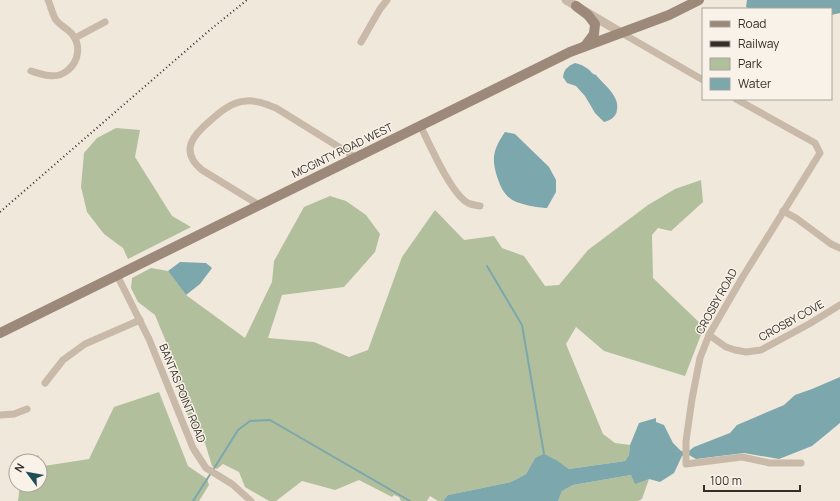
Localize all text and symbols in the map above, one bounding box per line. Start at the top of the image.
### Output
legend [702,8,832,100]
text: Road [738,15,766,32]
text: Railway [738,35,780,52]
text: Park [738,55,763,72]
text: Water [738,75,772,92]
street label: MCGINTY ROAD WEST [289,119,395,181]
street label: CROSBY ROAD [692,265,740,337]
street label: CROSBY COVE [756,296,826,344]
street label: BANTAS POINT ROAD [156,341,210,445]
north arrow [8,453,48,493]
text: N [11,460,28,475]
scale bar [704,467,800,493]
text: 100 m [710,472,742,489]

